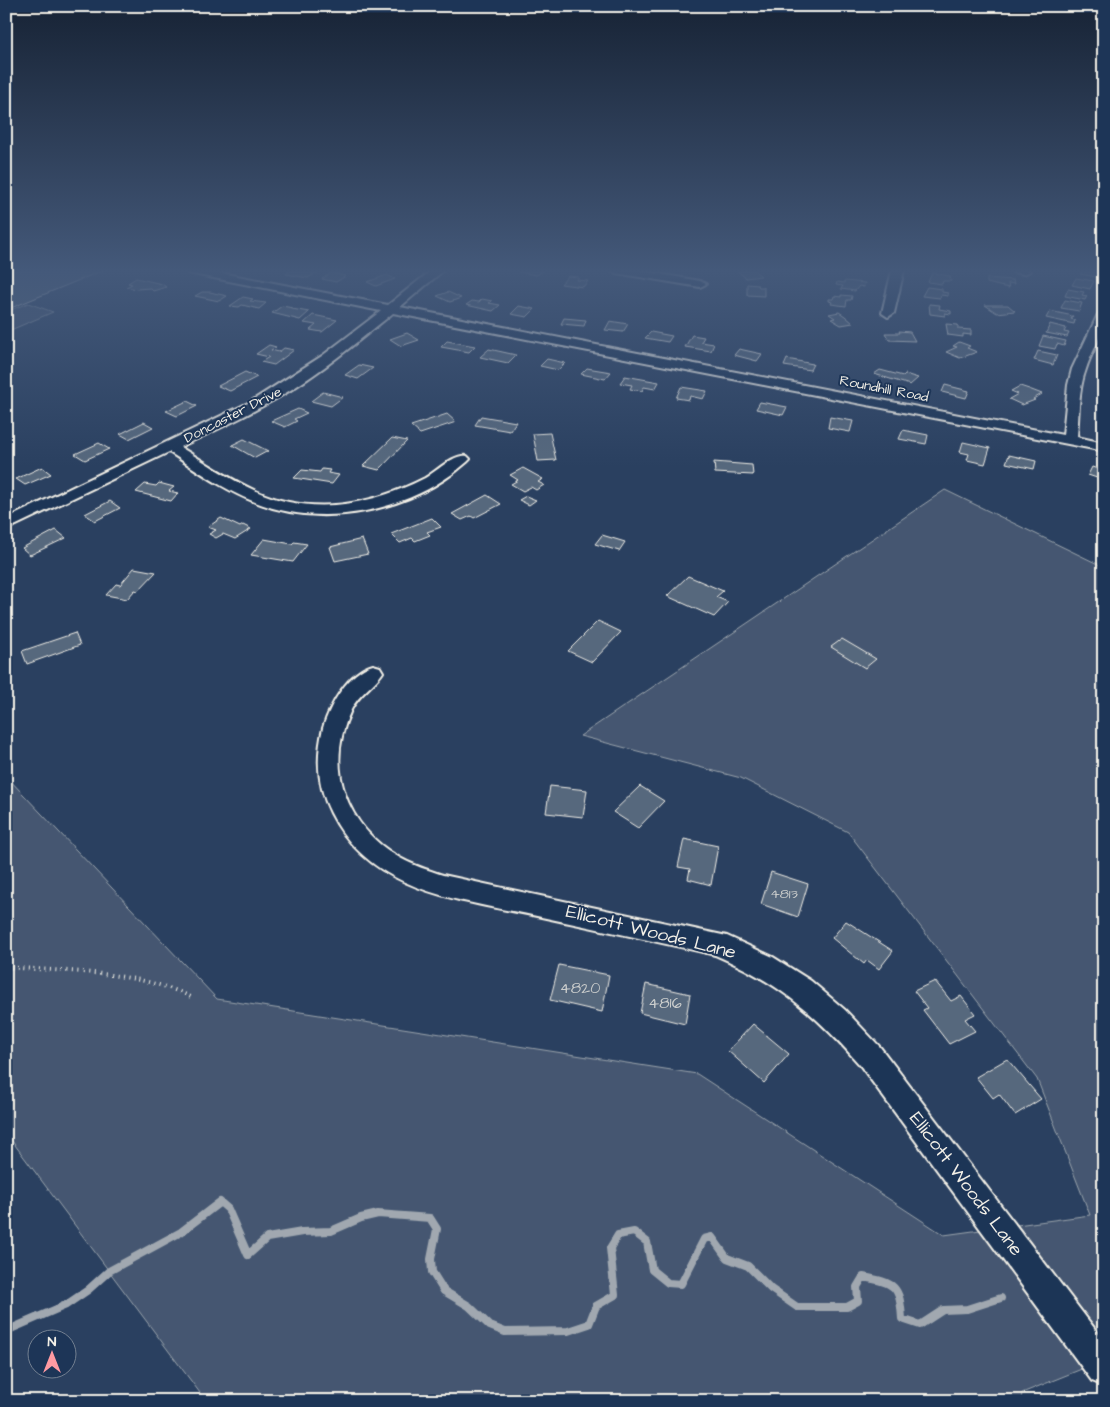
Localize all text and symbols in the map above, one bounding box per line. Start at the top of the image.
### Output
street label: Roundhill Road [838,371,930,407]
street label: Doncaster Drive [181,382,286,448]
house number: 4813 [770,884,798,904]
street label: Ellicott Woods Lane [563,898,739,966]
house number: 4820 [560,977,600,999]
house number: 4816 [648,992,682,1014]
street label: Ellicott Woods Lane [903,1106,1029,1262]
north arrow [28,1330,78,1380]
text: N [48,1332,57,1352]

